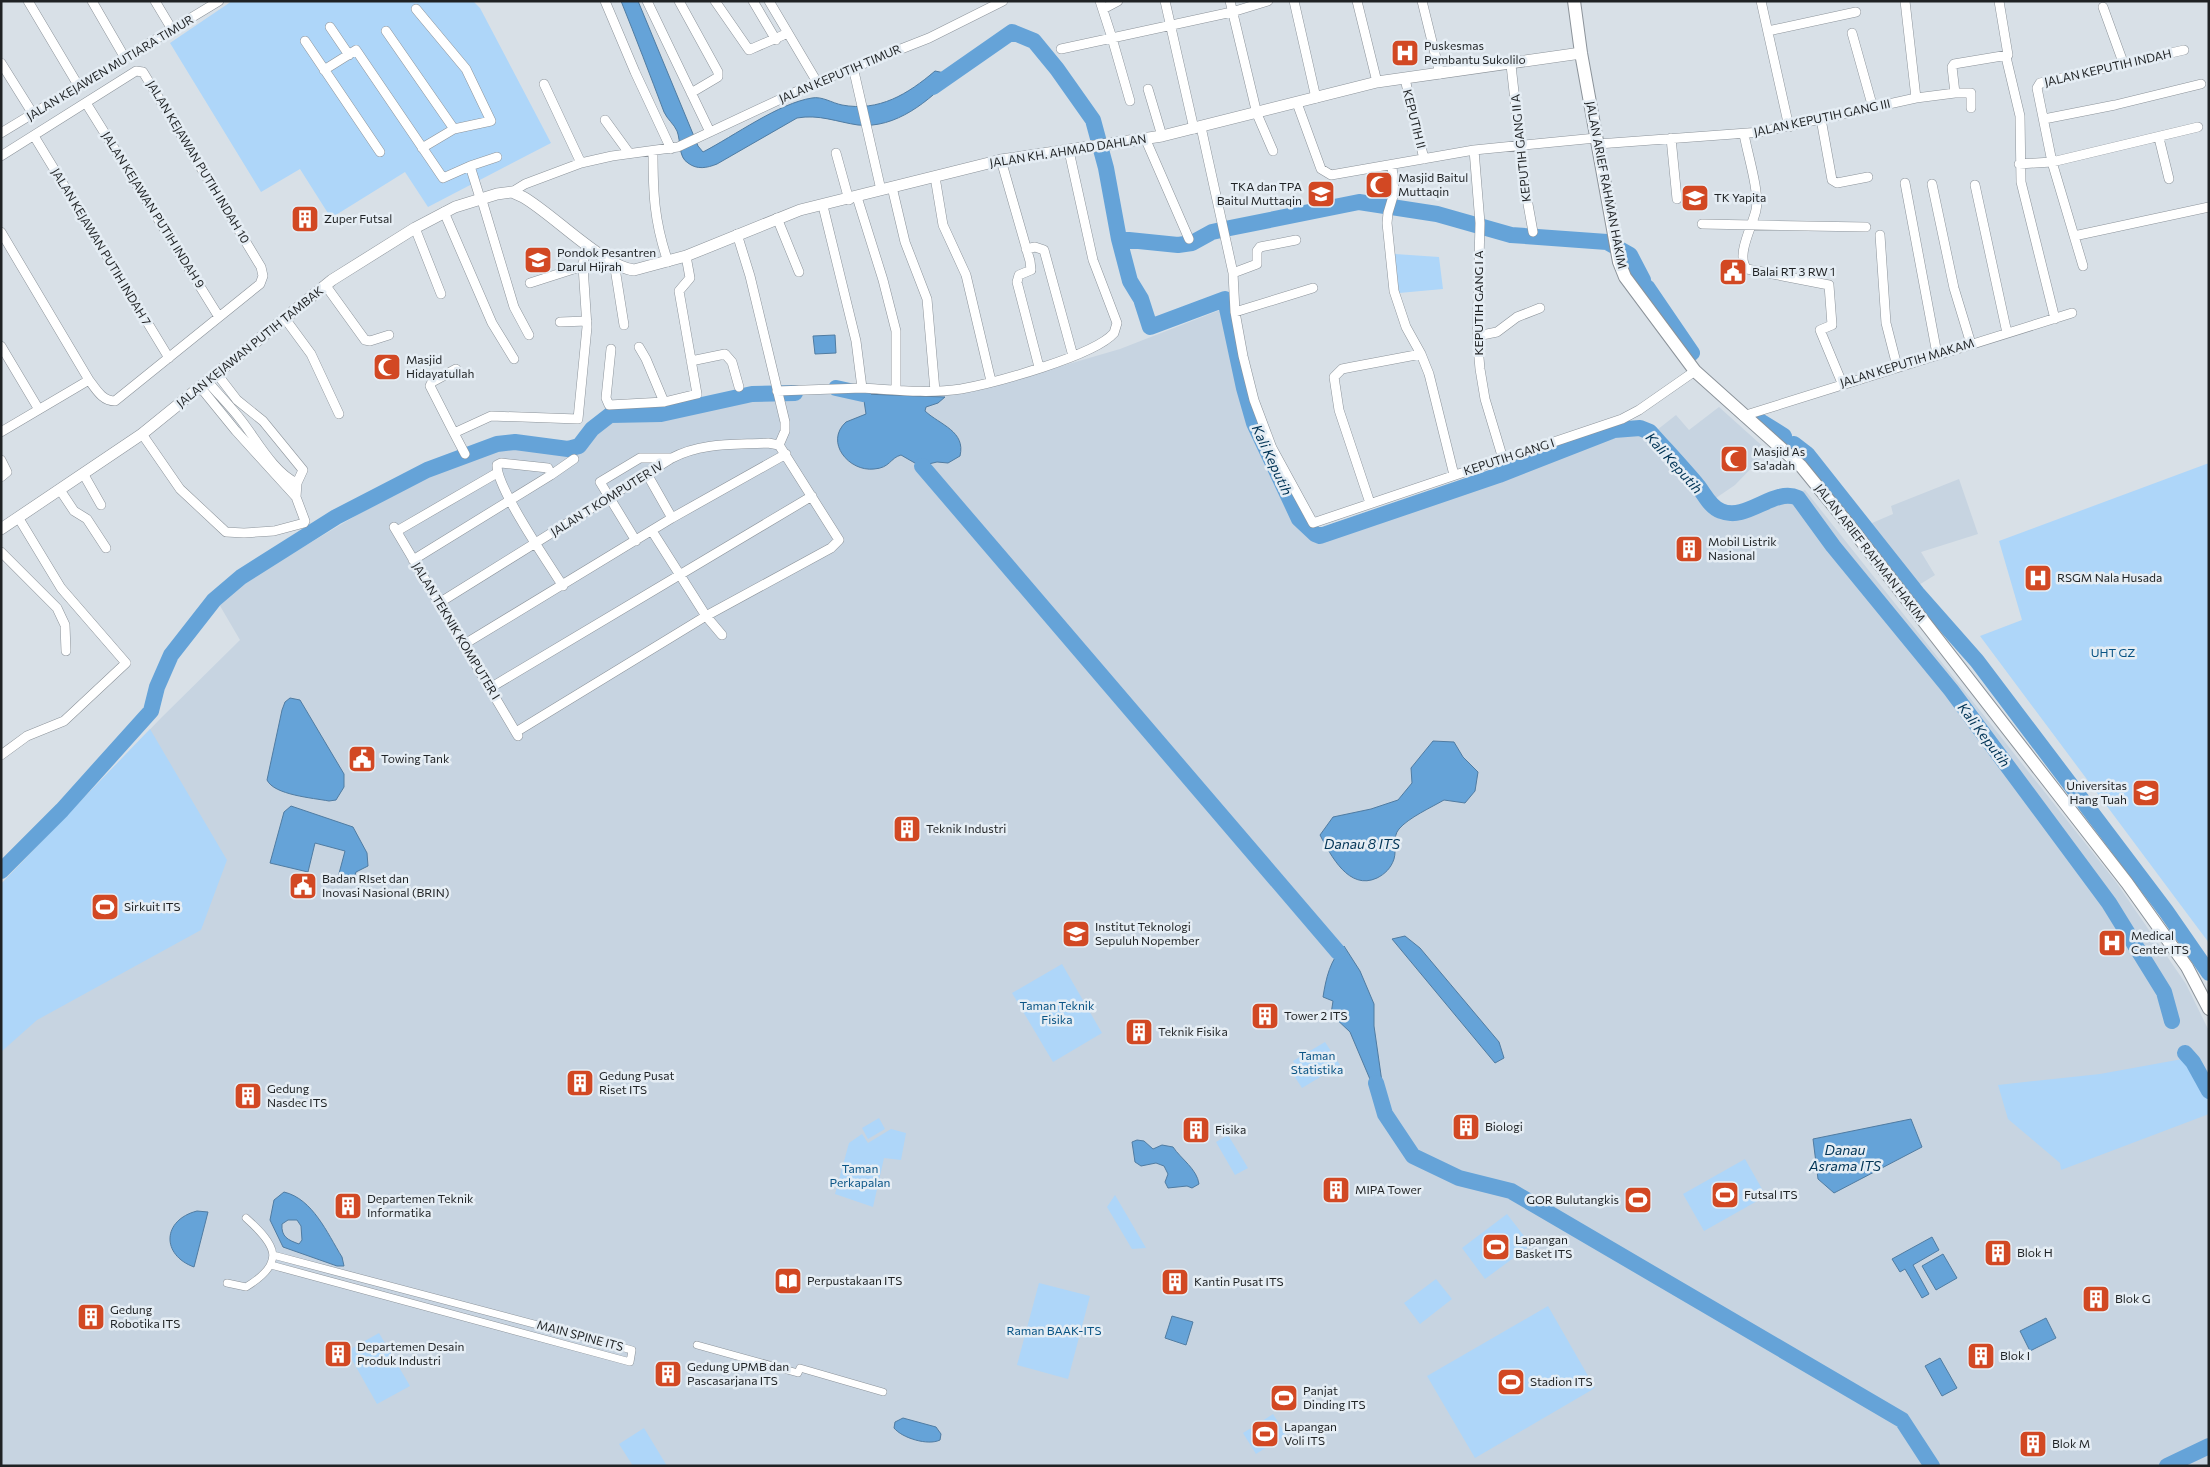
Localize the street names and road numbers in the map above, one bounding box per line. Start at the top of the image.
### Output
street label: JALAN KEJAWEN MUTIARA TIMUR [23,12,196,124]
street label: JALAN KEPUTIH TIMUR [776,41,903,106]
street label: JALAN KEPUTIH INDAH [2043,46,2173,89]
street label: JALAN KEJAWAN PUTIH INDAH 10 [144,78,253,246]
street label: KEPUTIH II [1401,88,1429,150]
street label: KEPUTIH GANG II A [1507,94,1533,203]
street label: JALAN KEPUTIH GANG III [1752,96,1892,139]
street label: JALAN ARIEF RAHMAN HAKIM [1583,100,1630,270]
street label: JALAN KEJAWAN PUTIH INDAH 9 [99,129,208,291]
street label: JALAN KH. AHMAD DAHLAN [988,131,1147,170]
street label: JALAN KEJAWAN PUTIH INDAH 7 [48,165,154,328]
street label: KEPUTIH GANG I A [1471,251,1485,355]
street label: JALAN KEJAWAN PUTIH TAMBAK [173,283,326,410]
street label: JALAN KEPUTIH MAKAM [1838,335,1976,390]
street label: KEPUTIH GANG I [1462,435,1556,477]
street label: JALAN T KOMPUTER IV [548,458,666,539]
street label: JALAN ARIEF RAHMAN HAKIM [1812,481,1929,625]
street label: JALAN TEKNIK KOMPUTER I [409,559,503,702]
street label: MAIN SPINE ITS [535,1317,625,1353]

